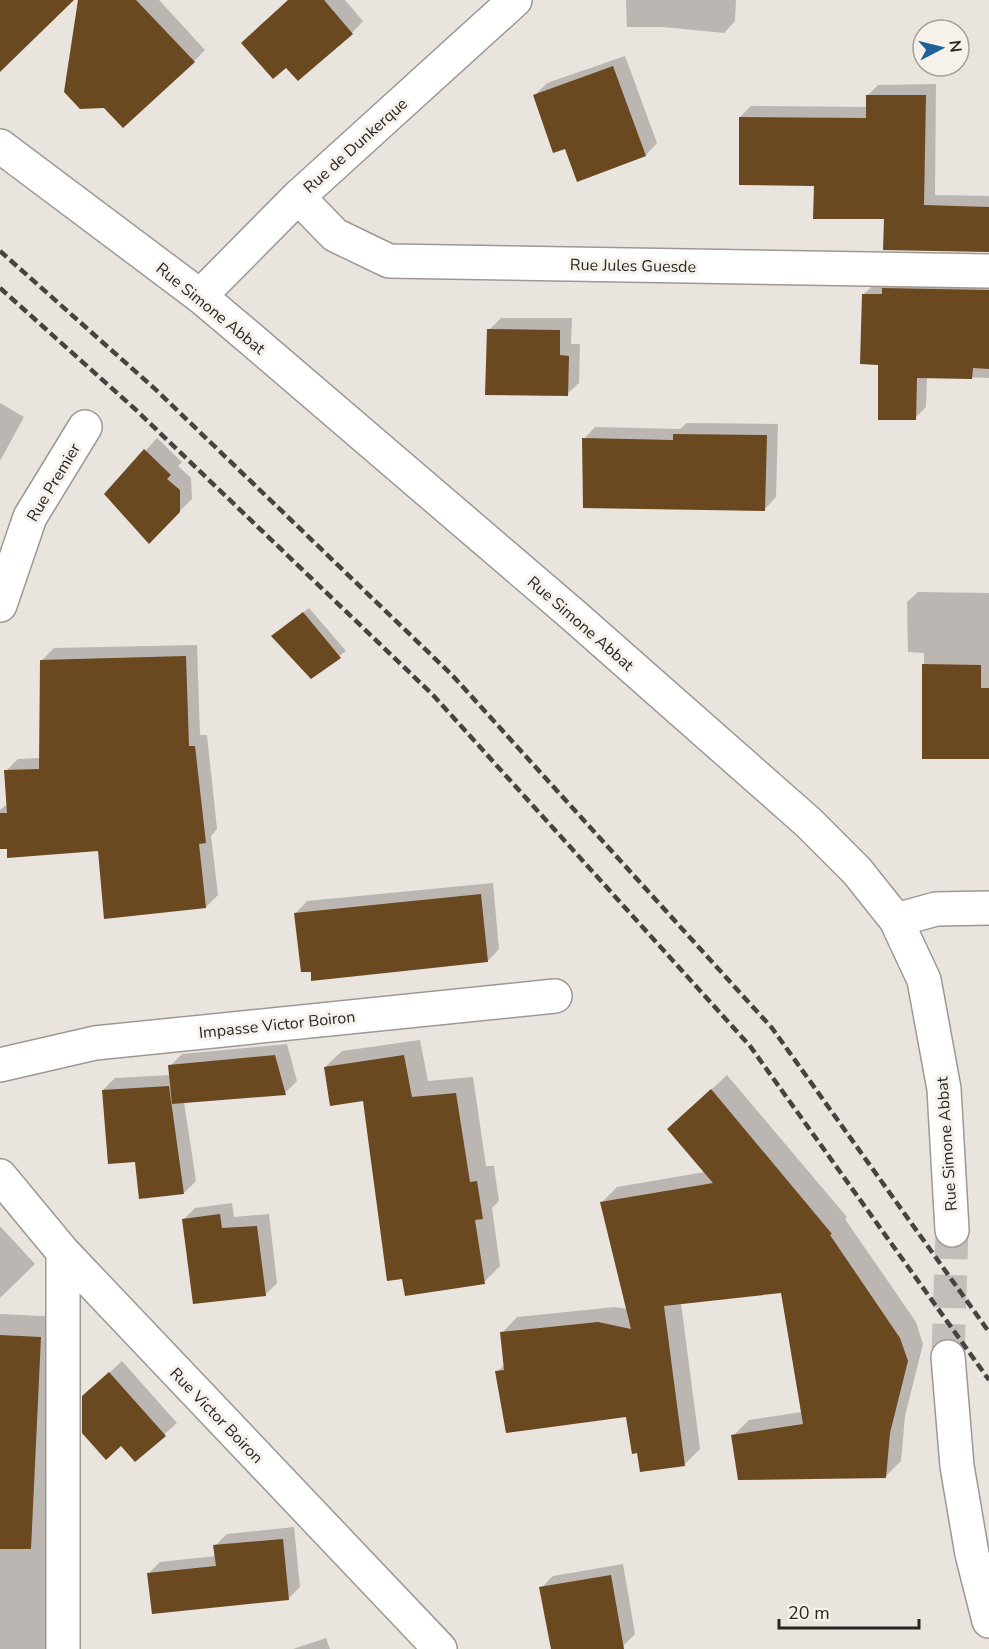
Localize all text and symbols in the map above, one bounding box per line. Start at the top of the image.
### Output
north arrow [911,18,971,78]
text: N [943,39,967,54]
street label: Rue de Dunkerque [299,93,412,198]
street label: Rue Jules Guesde [570,254,696,278]
street label: Rue Simone Abbat [151,258,270,360]
street label: Rue Premier [22,439,86,526]
street label: Rue Simone Abbat [522,571,639,676]
street label: Impasse Victor Boiron [198,1006,356,1044]
street label: Rue Simone Abbat [931,1076,963,1212]
street label: Rue Victor Boiron [165,1363,268,1469]
scale bar [779,1592,918,1630]
text: 20 m [788,1601,830,1625]

